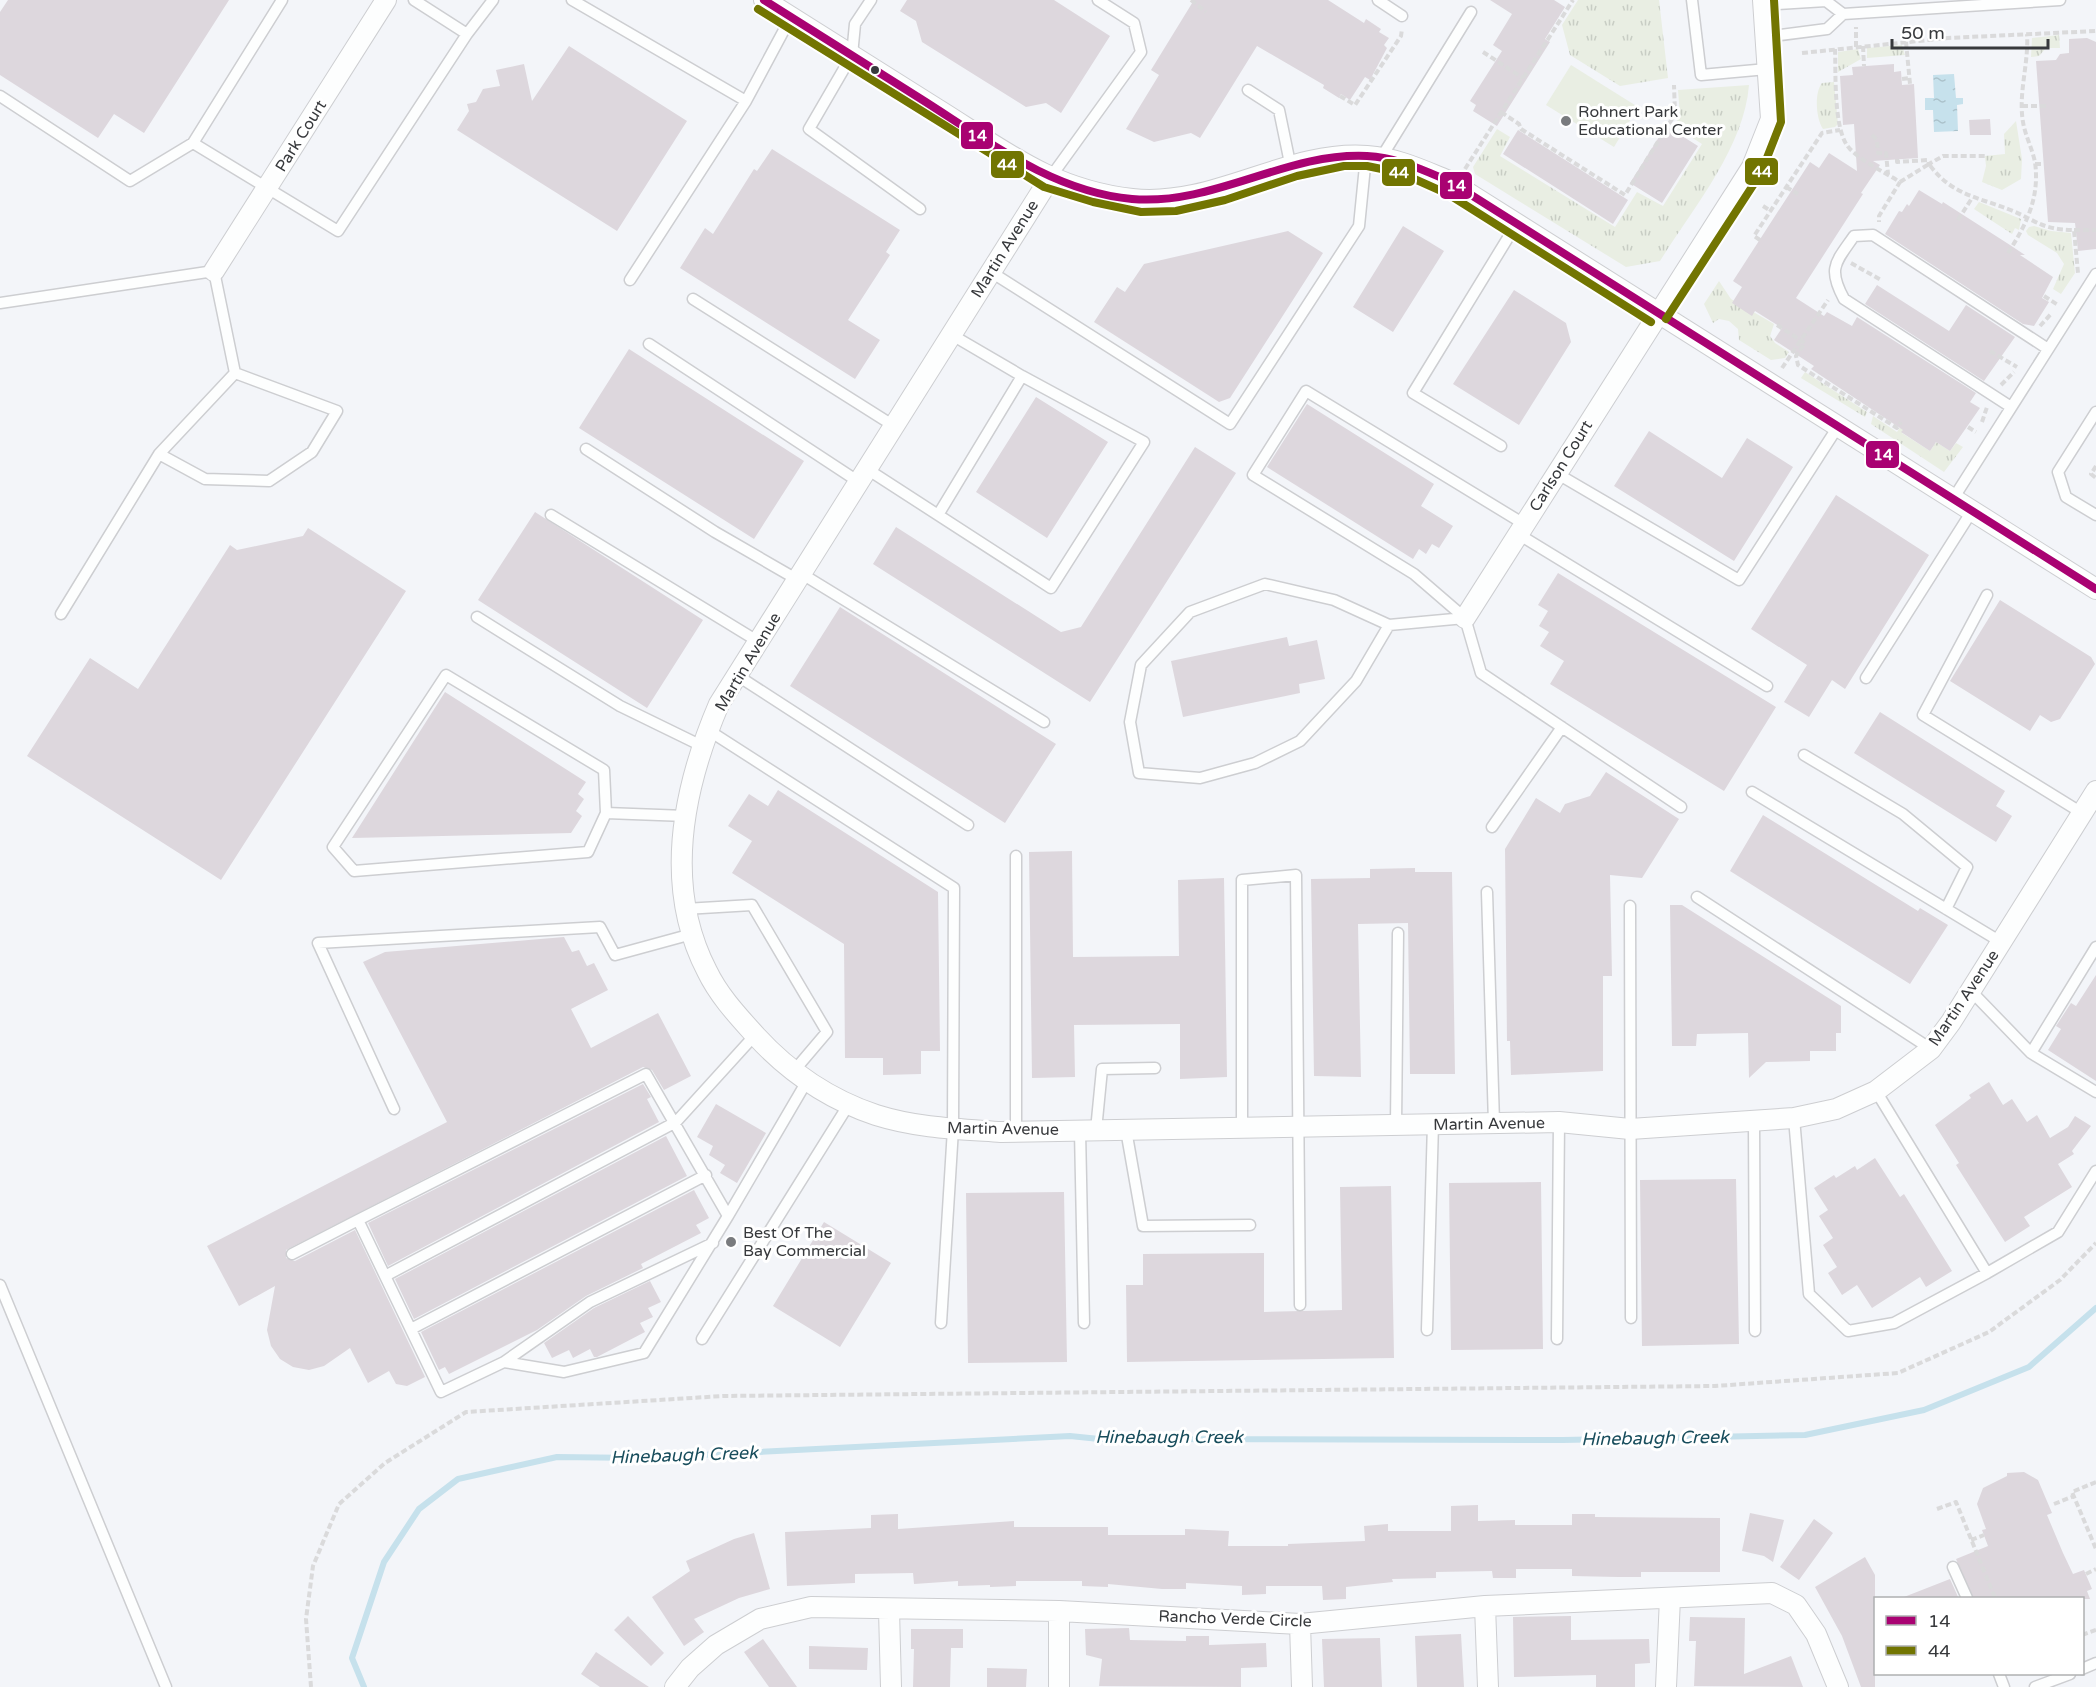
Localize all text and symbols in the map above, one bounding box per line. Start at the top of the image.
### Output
scale bar [1892,12,2048,50]
text: 50 m [1901,22,1945,44]
unlabelled marker [869,64,881,76]
street label: Park Court [271,96,331,176]
place label: Rohnert Park Educational Center [1578,102,1723,140]
marker: Rohnert Park Educational Center [1559,114,1573,128]
line badge: 14 [960,121,994,150]
text: 14 [967,126,987,146]
line badge: 44 [990,150,1025,179]
text: 44 [997,155,1017,175]
line badge: 44 [1744,157,1779,186]
line badge: 44 [1381,158,1416,187]
text: 44 [1752,162,1772,182]
text: 44 [1389,163,1409,183]
line badge: 14 [1439,171,1473,200]
text: 14 [1446,176,1466,196]
street label: Martin Avenue [967,196,1043,302]
street label: Carlson Court [1525,417,1597,515]
line badge: 14 [1865,440,1900,469]
text: 14 [1873,445,1893,465]
street label: Martin Avenue [711,609,785,715]
street label: Martin Avenue [1924,946,2004,1050]
street label: Martin Avenue [1433,1113,1545,1135]
street label: Martin Avenue [947,1118,1059,1140]
place label: Best Of The Bay Commercial [743,1223,866,1261]
marker: Best Of The Bay Commercial [724,1235,738,1249]
water label: Hinebaugh Creek [1095,1426,1244,1448]
water label: Hinebaugh Creek [1581,1426,1730,1450]
water label: Hinebaugh Creek [610,1441,759,1469]
legend [1874,1597,2084,1675]
street label: Rancho Verde Circle [1158,1606,1312,1632]
text: 14 [1928,1610,1951,1632]
text: 44 [1928,1640,1951,1662]

